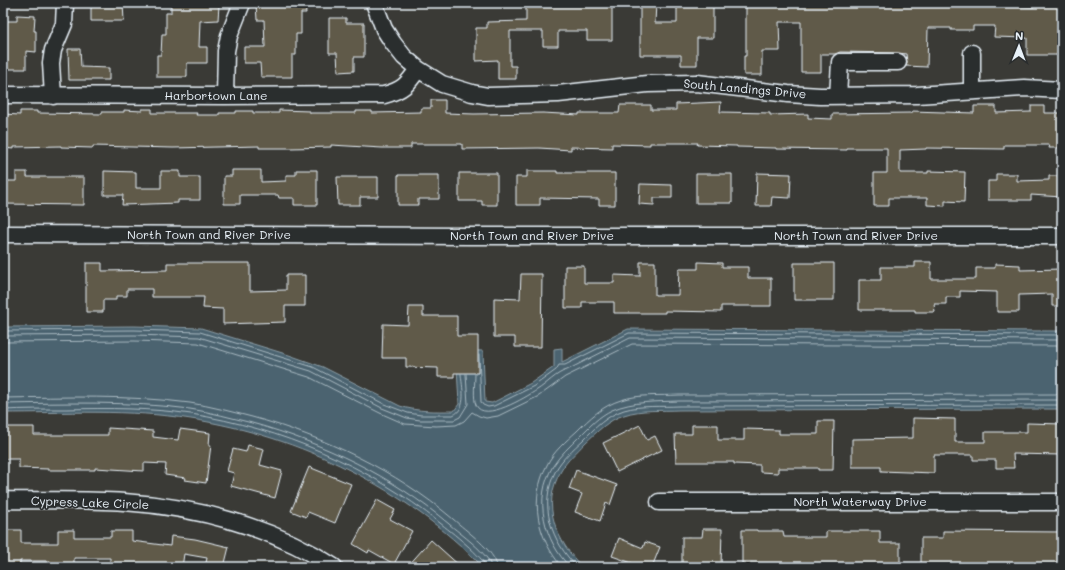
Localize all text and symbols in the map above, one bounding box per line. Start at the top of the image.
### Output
north arrow [999,26,1039,66]
text: N [1015,28,1023,43]
street label: South Landings Drive [683,75,807,101]
street label: Harbortown Lane [165,87,267,103]
street label: North Town and River Drive [127,226,291,242]
street label: North Town and River Drive [450,227,614,243]
street label: North Town and River Drive [774,227,938,243]
street label: Cypress Lake Circle [31,492,149,512]
street label: North Waterway Drive [793,493,927,509]

